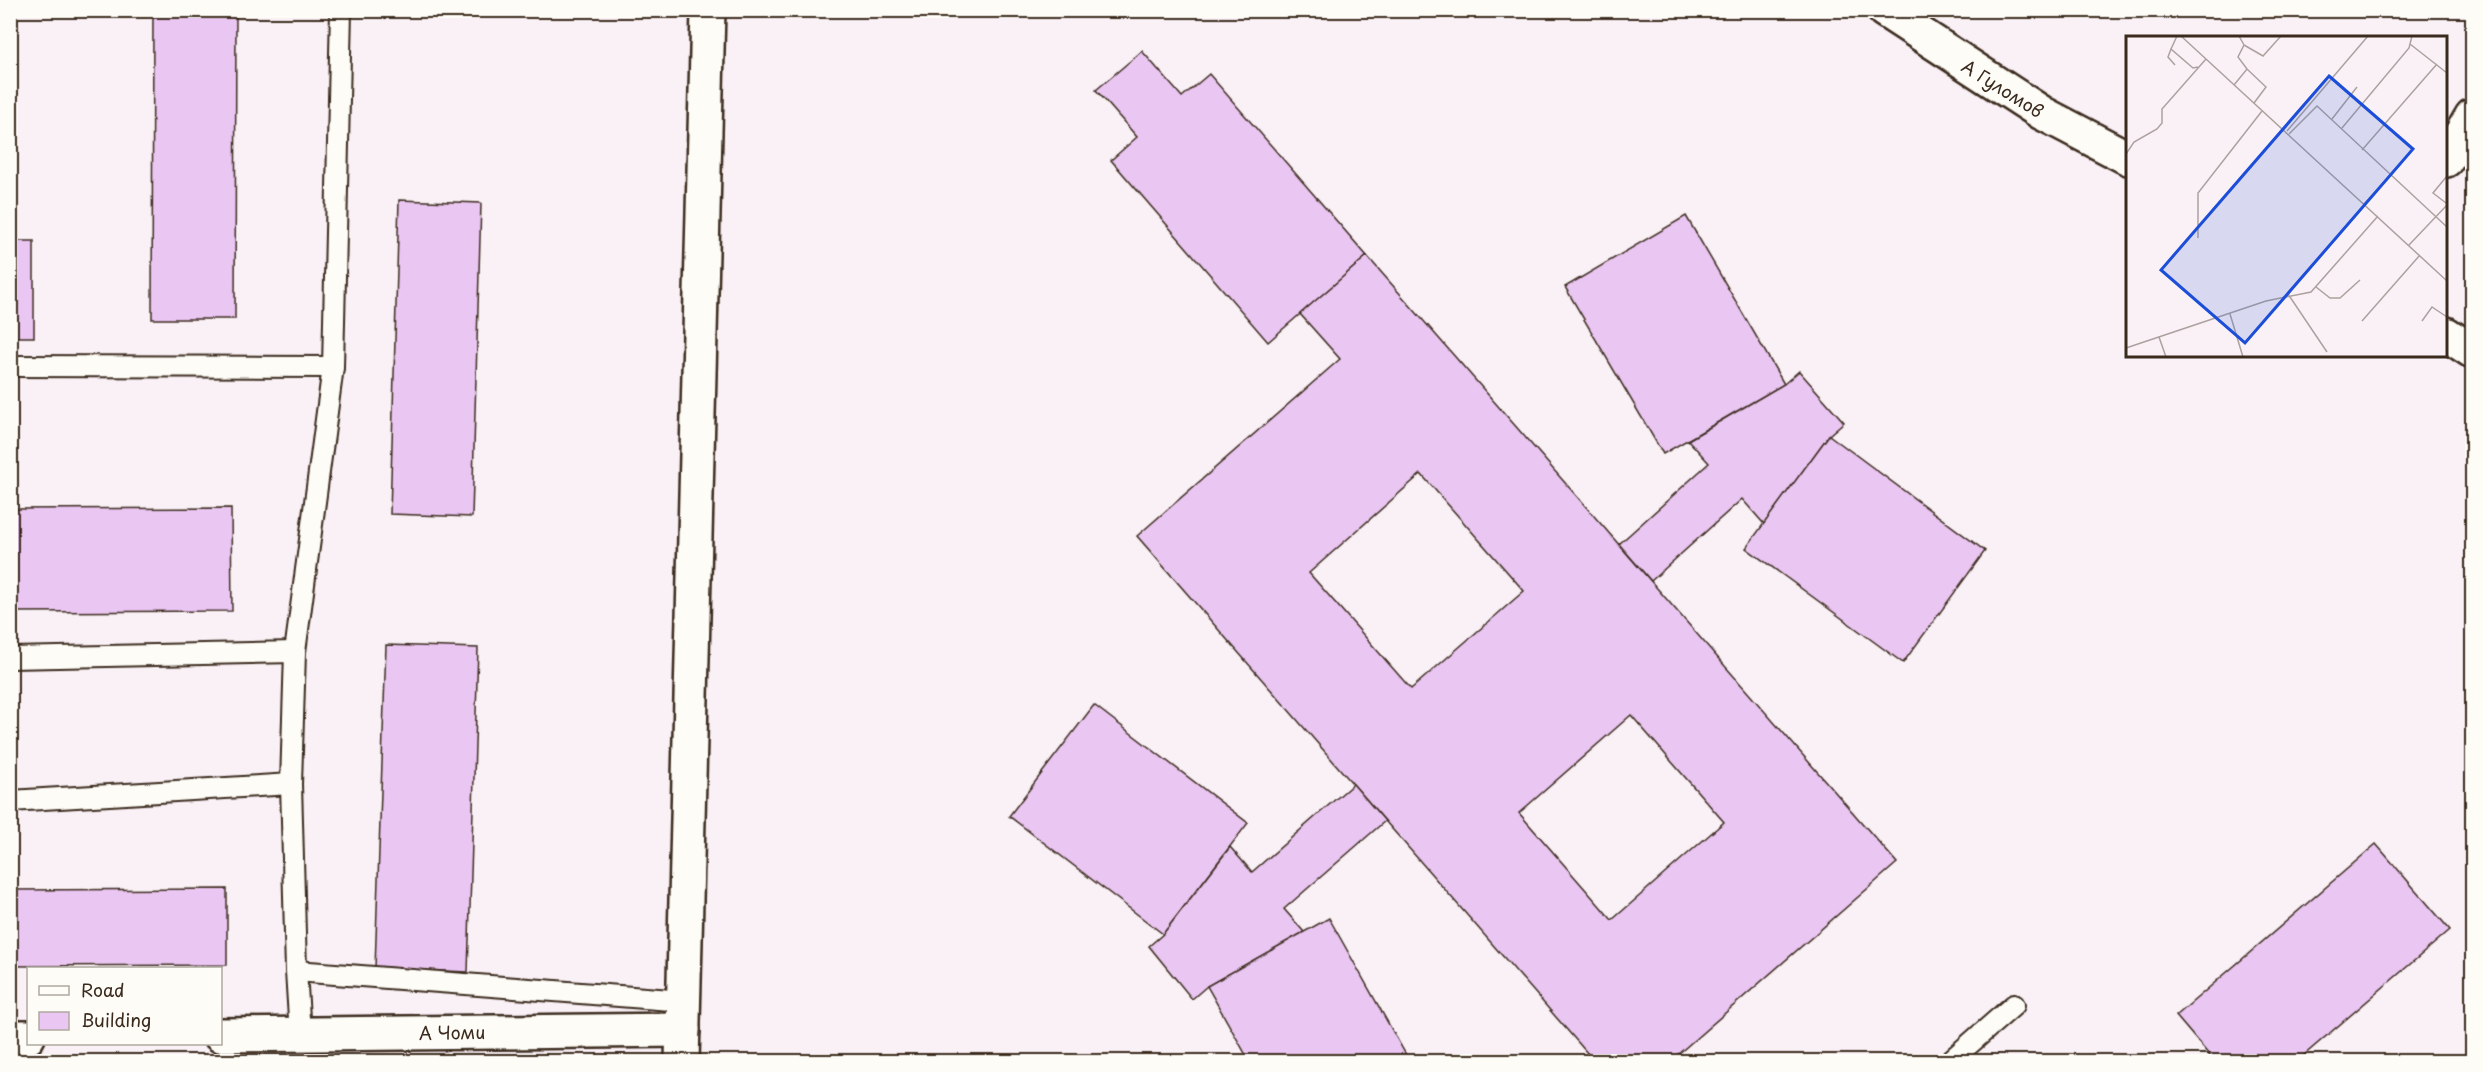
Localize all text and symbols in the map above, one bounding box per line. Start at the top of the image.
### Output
inset map [2126,36,2447,357]
street label: А Гуломов [1957,52,2049,124]
legend [27,967,222,1045]
text: Road [81,976,125,1003]
text: Building [81,1006,151,1033]
street label: А Чоми [419,1018,485,1046]

